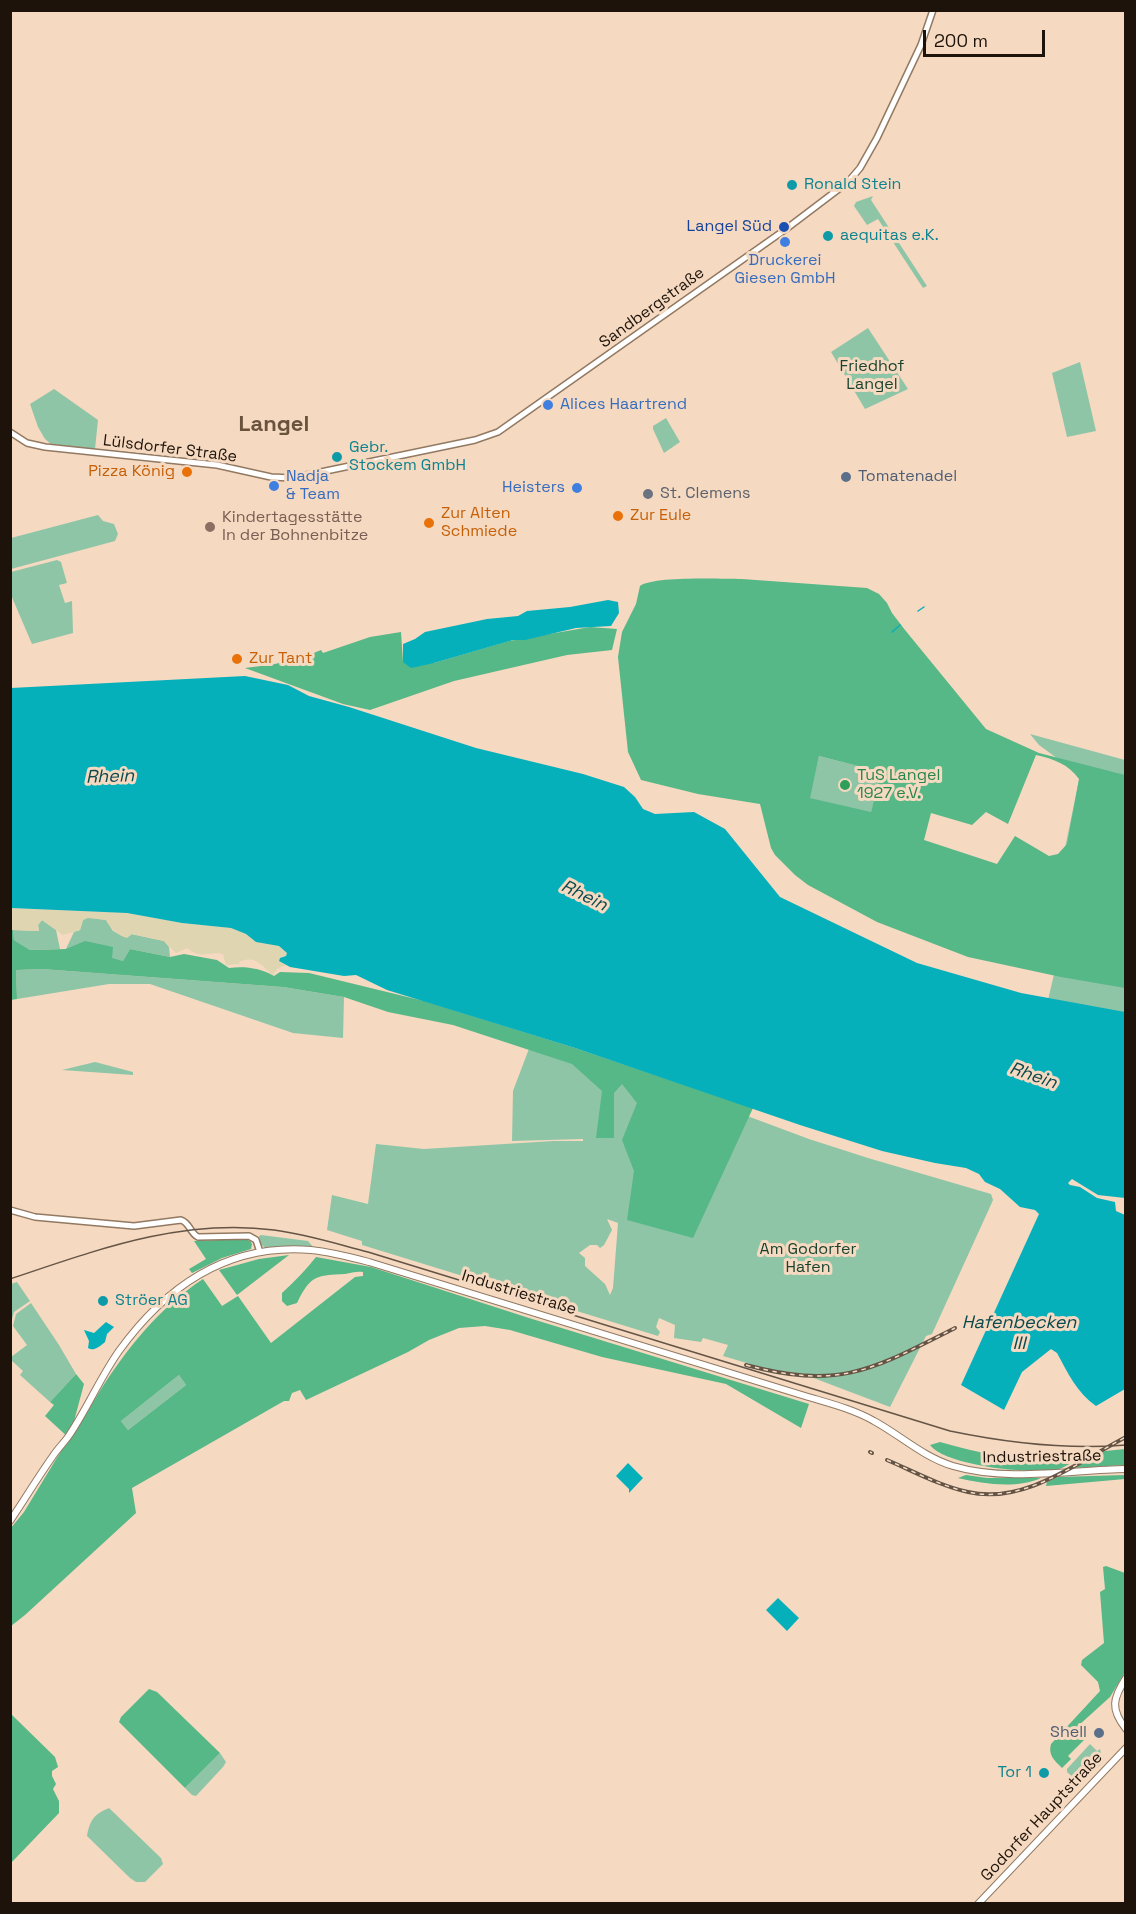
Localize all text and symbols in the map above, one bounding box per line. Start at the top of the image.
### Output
scale bar [926,18,1048,56]
text: 200 m [934,29,988,52]
place label: Ronald Stein [804,175,901,195]
marker: Ronald Stein [785,178,799,192]
place label: Langel Süd [687,217,772,237]
marker: Langel Süd [777,220,791,234]
place label: aequitas e.K. [840,226,939,246]
marker: aequitas e.K. [821,229,835,243]
marker: Druckerei Giesen GmbH [778,235,792,249]
place label: Druckerei Giesen GmbH [735,251,835,289]
street label: Sandbergstraße [596,263,708,353]
park label: Friedhof Langel [840,357,904,395]
place label: Alices Haartrend [560,395,687,415]
marker: Alices Haartrend [541,398,555,412]
district label: Langel [239,412,309,438]
street label: Lülsdorfer Straße [102,431,238,467]
place label: Gebr. Stockem GmbH [349,438,466,476]
marker: Gebr. Stockem GmbH [330,450,344,464]
place label: Pizza König [88,462,175,482]
marker: Pizza König [180,465,194,479]
place label: Nadja & Team [286,467,340,505]
place label: Tomatenadel [858,467,957,487]
marker: Tomatenadel [839,470,853,484]
place label: Heisters [502,478,565,498]
marker: Nadja & Team [267,479,281,493]
marker: Heisters [570,481,584,495]
place label: St. Clemens [660,484,750,504]
marker: St. Clemens [641,487,655,501]
place label: Zur Alten Schmiede [441,504,517,542]
place label: Zur Eule [630,506,691,526]
place label: Kindertagesstätte In der Bohnenbitze [222,508,368,546]
marker: Zur Eule [611,509,625,523]
marker: Zur Alten Schmiede [422,516,436,530]
marker: Kindertagesstätte In der Bohnenbitze [203,520,217,534]
place label: Zur Tant [249,649,312,669]
marker: Zur Tant [230,652,244,666]
water label: Rhein [85,765,135,789]
place label: TuS Langel 1927 e.V. [857,766,940,804]
marker: TuS Langel 1927 e.V. [838,778,852,792]
water label: Rhein [557,876,611,916]
water label: Rhein [1007,1058,1059,1094]
park label: Am Godorfer Hafen [760,1240,856,1278]
street label: Industriestraße [459,1266,579,1320]
place label: Ströer AG [115,1291,188,1311]
marker: Ströer AG [96,1294,110,1308]
water label: Hafenbecken III [962,1312,1076,1354]
street label: Industriestraße [982,1446,1102,1468]
place label: Shell [1050,1723,1087,1743]
marker: Shell [1092,1726,1106,1740]
street label: Godorfer Hauptstraße [977,1748,1107,1886]
place label: Tor 1 [997,1763,1032,1783]
marker: Tor 1 [1037,1766,1051,1780]

